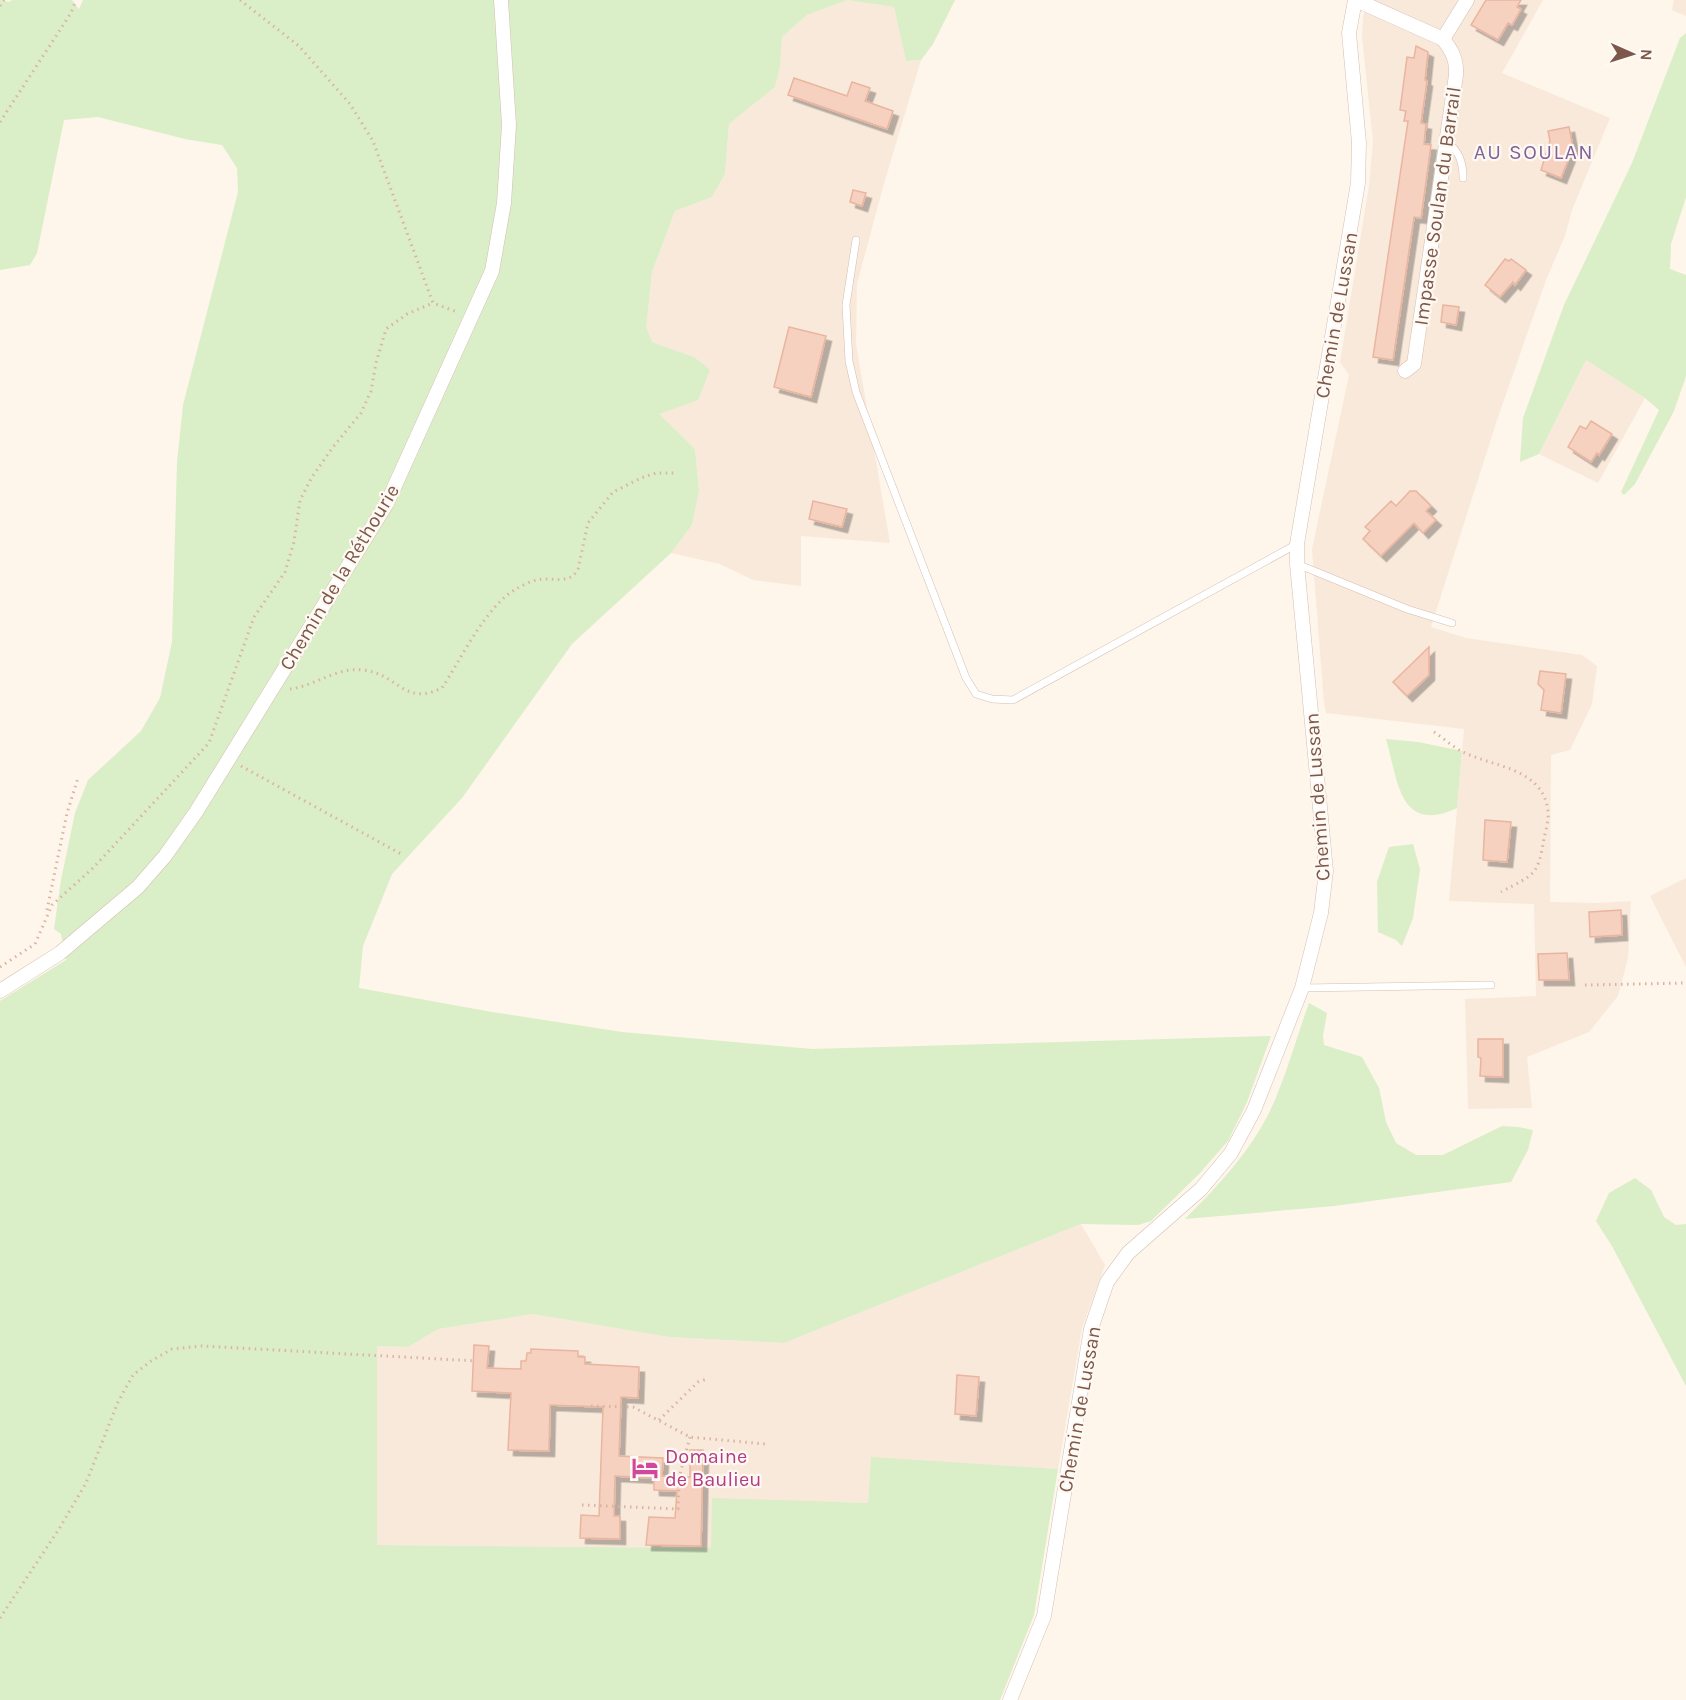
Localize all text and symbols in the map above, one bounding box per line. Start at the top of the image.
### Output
north arrow [1602,24,1662,84]
text: N [1637,49,1656,61]
street label: Impasse Soulan du Barrail [1409,85,1466,327]
district label: AU SOULAN [1474,140,1594,164]
street label: Chemin de Lussan [1311,230,1362,400]
street label: Chemin de la Réthourie [275,480,404,674]
street label: Chemin de Lussan [1300,712,1335,882]
street label: Chemin de Lussan [1054,1324,1105,1494]
place label: Domaine de Baulieu [665,1445,761,1491]
hotel icon: Domaine de Baulieu [630,1453,660,1483]

